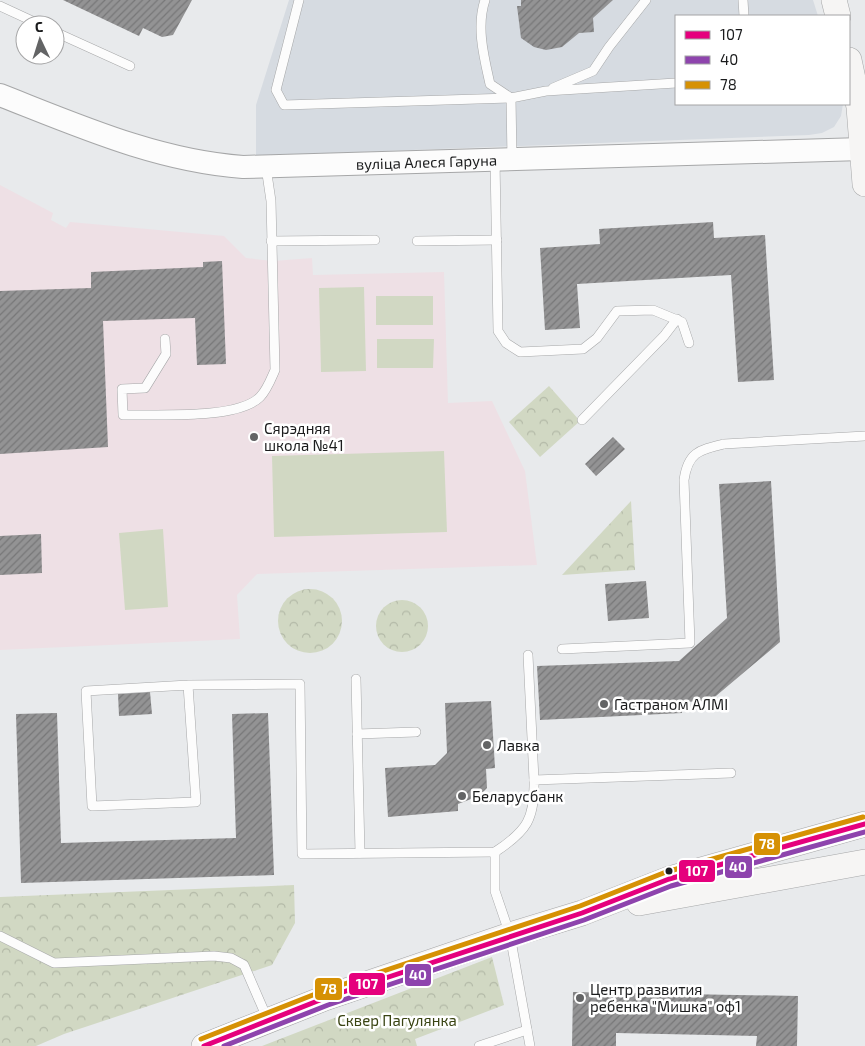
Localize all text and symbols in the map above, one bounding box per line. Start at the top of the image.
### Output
north arrow [15,15,65,65]
legend [675,15,850,105]
text: С [34,18,44,35]
text: 107 [720,25,743,43]
text: 40 [720,50,738,68]
text: 78 [720,75,737,93]
street label: вуліца Алеся Гаруна [356,151,497,173]
place label: Сярэдняя школа №41 [264,419,344,454]
marker: Сярэдняя школа №41 [248,431,260,443]
place label: Гастраном АЛМІ [614,695,728,713]
marker: Гастраном АЛМІ [598,698,610,710]
place label: Лавка [497,736,540,754]
marker: Лавка [481,739,493,751]
place label: Беларусбанк [472,787,563,806]
marker: Беларусбанк [456,790,468,802]
line badge: 78 [753,832,781,856]
text: 78 [759,835,775,852]
line badge: 40 [724,855,753,879]
text: 40 [729,858,747,875]
line badge: 107 [678,859,716,883]
text: 107 [686,862,709,879]
unlabelled marker [664,866,674,876]
line badge: 40 [404,963,432,987]
text: 40 [409,966,427,983]
line badge: 107 [348,972,386,996]
text: 107 [356,975,379,992]
line badge: 78 [314,977,343,1001]
text: 78 [321,980,337,997]
place label: Центр развития ребенка "Мишка" оф1 [590,980,741,1015]
marker: Центр развития ребенка "Мишка" оф1 [574,992,586,1004]
park label: Сквер Пагулянка [337,1011,457,1030]

